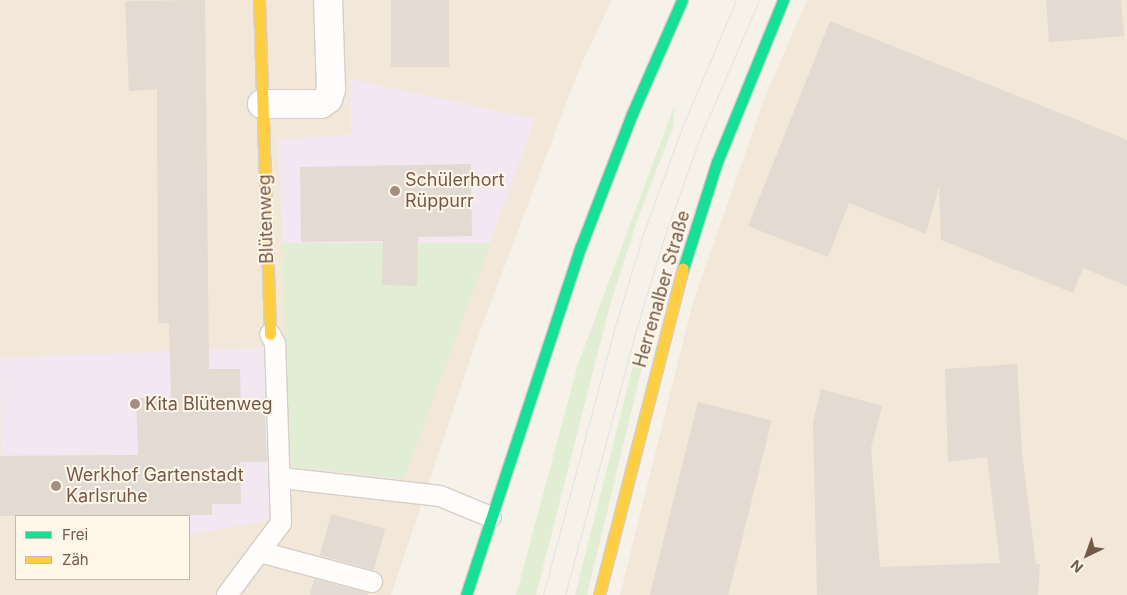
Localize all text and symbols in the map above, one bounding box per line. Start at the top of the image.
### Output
place label: Schülerhort Rüppurr [405,170,504,212]
street label: Blütenweg [254,174,278,264]
marker: Schülerhort Rüppurr [389,185,401,197]
street label: Herrenalber Straße [629,208,695,370]
place label: Kita Blütenweg [145,393,272,415]
marker: Kita Blütenweg [129,398,141,410]
place label: Werkhof Gartenstadt Karlsruhe [66,465,244,508]
marker: Werkhof Gartenstadt Karlsruhe [50,480,62,492]
legend [15,515,190,580]
text: Frei [62,525,88,544]
north arrow [1062,530,1112,580]
text: Zäh [62,550,89,569]
text: N [1067,557,1086,576]

